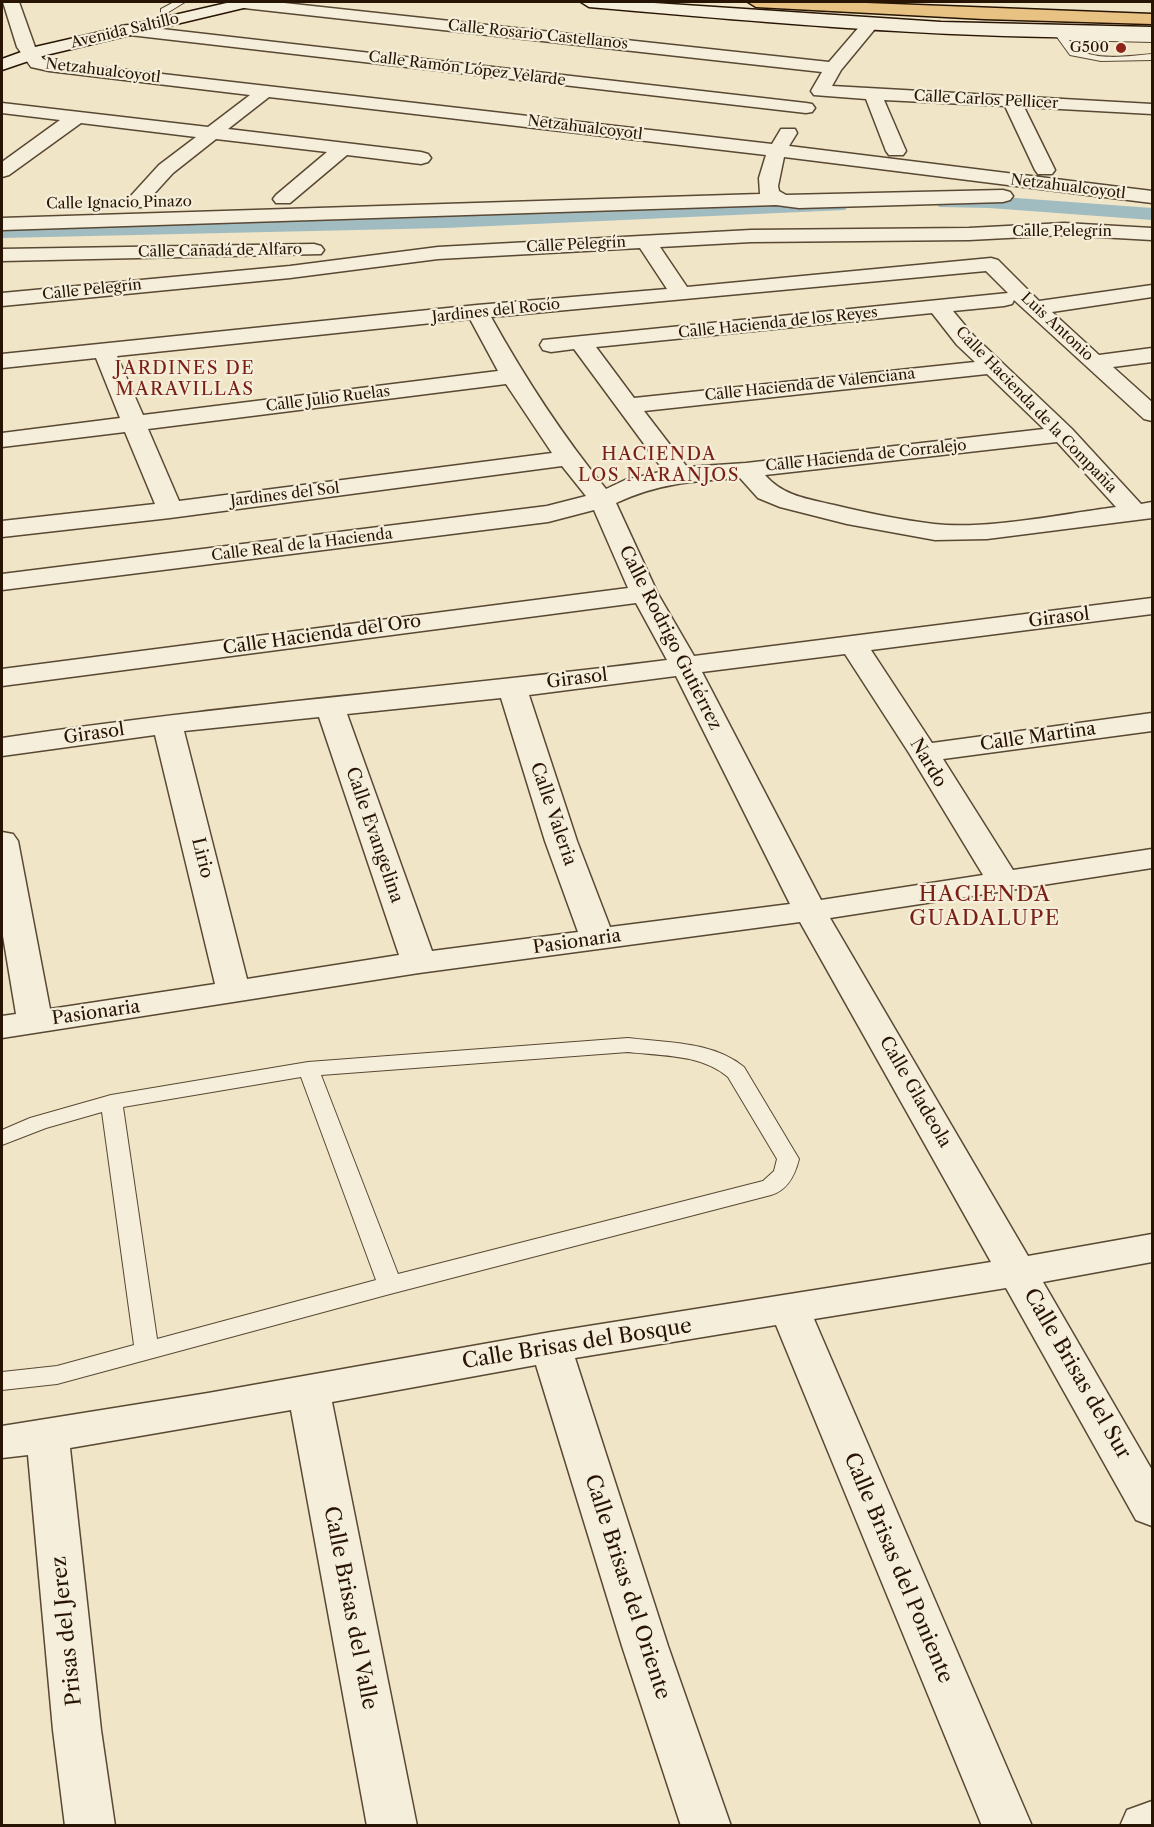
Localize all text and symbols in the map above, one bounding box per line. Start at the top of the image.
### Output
street label: Avenida Saltillo [69,10,181,52]
street label: Calle Rosario Castellanos [447,17,629,53]
place label: G500 [1070,39,1109,57]
marker: G500 [1114,41,1128,55]
street label: Calle Ramón López Velarde [367,48,567,90]
street label: Netzahualcoyotl [44,55,162,87]
street label: Calle Carlos Pellicer [913,87,1059,113]
street label: Netzahualcoyotl [526,112,644,144]
street label: Netzahualcoyotl [1009,171,1127,203]
street label: Calle Ignacio Pinazo [46,193,192,213]
street label: Calle Pelegrín [1012,223,1112,241]
street label: Calle Pelegrín [526,233,626,257]
street label: Calle Cañadá de Alfaro [138,241,302,261]
street label: Calle Pelegrín [41,276,143,304]
street label: Luis Antonio [1017,289,1097,365]
street label: Jardines del Rocío [431,295,561,327]
street label: Calle Hacienda de los Reyes [677,304,879,342]
street label: Calle Hacienda de la Compañía [952,323,1120,497]
district label: JARDINES DE MARAVILLAS [115,358,255,400]
street label: Calle Hacienda de Valenciana [704,365,916,405]
street label: Calle Julio Ruelas [265,382,391,416]
street label: Calle Hacienda de Corralejo [765,437,967,475]
district label: HACIENDA LOS NARANJOS [578,444,740,486]
street label: Jardines del Sol [229,479,341,511]
street label: Calle Real de la Hacienda [210,525,394,565]
street label: Calle Rodrigo Gutiérrez [614,542,726,734]
street label: Girasol [1027,604,1091,632]
street label: Calle Hacienda del Oro [222,610,422,660]
street label: Girasol [545,665,609,693]
street label: Calle Martina [979,718,1097,756]
street label: Girasol [62,719,126,749]
street label: Nardo [905,735,951,791]
street label: Calle Valeria [525,760,581,868]
street label: Calle Evangelina [341,764,407,906]
street label: Lirio [187,835,217,881]
district label: HACIENDA GUADALUPE [909,882,1061,932]
street label: Pasionaria [532,925,622,959]
street label: Pasionaria [51,996,141,1030]
street label: Calle Gladeola [874,1032,956,1152]
street label: Calle Brisas del Sur [1018,1284,1136,1464]
street label: Calle Brisas del Bosque [460,1313,694,1375]
street label: Calle Brisas del Poniente [838,1449,958,1687]
street label: Calle Brisas del Oriente [579,1471,675,1703]
street label: Calle Brisas del Valle [318,1504,382,1712]
street label: Prisas del Jerez [47,1555,87,1707]

